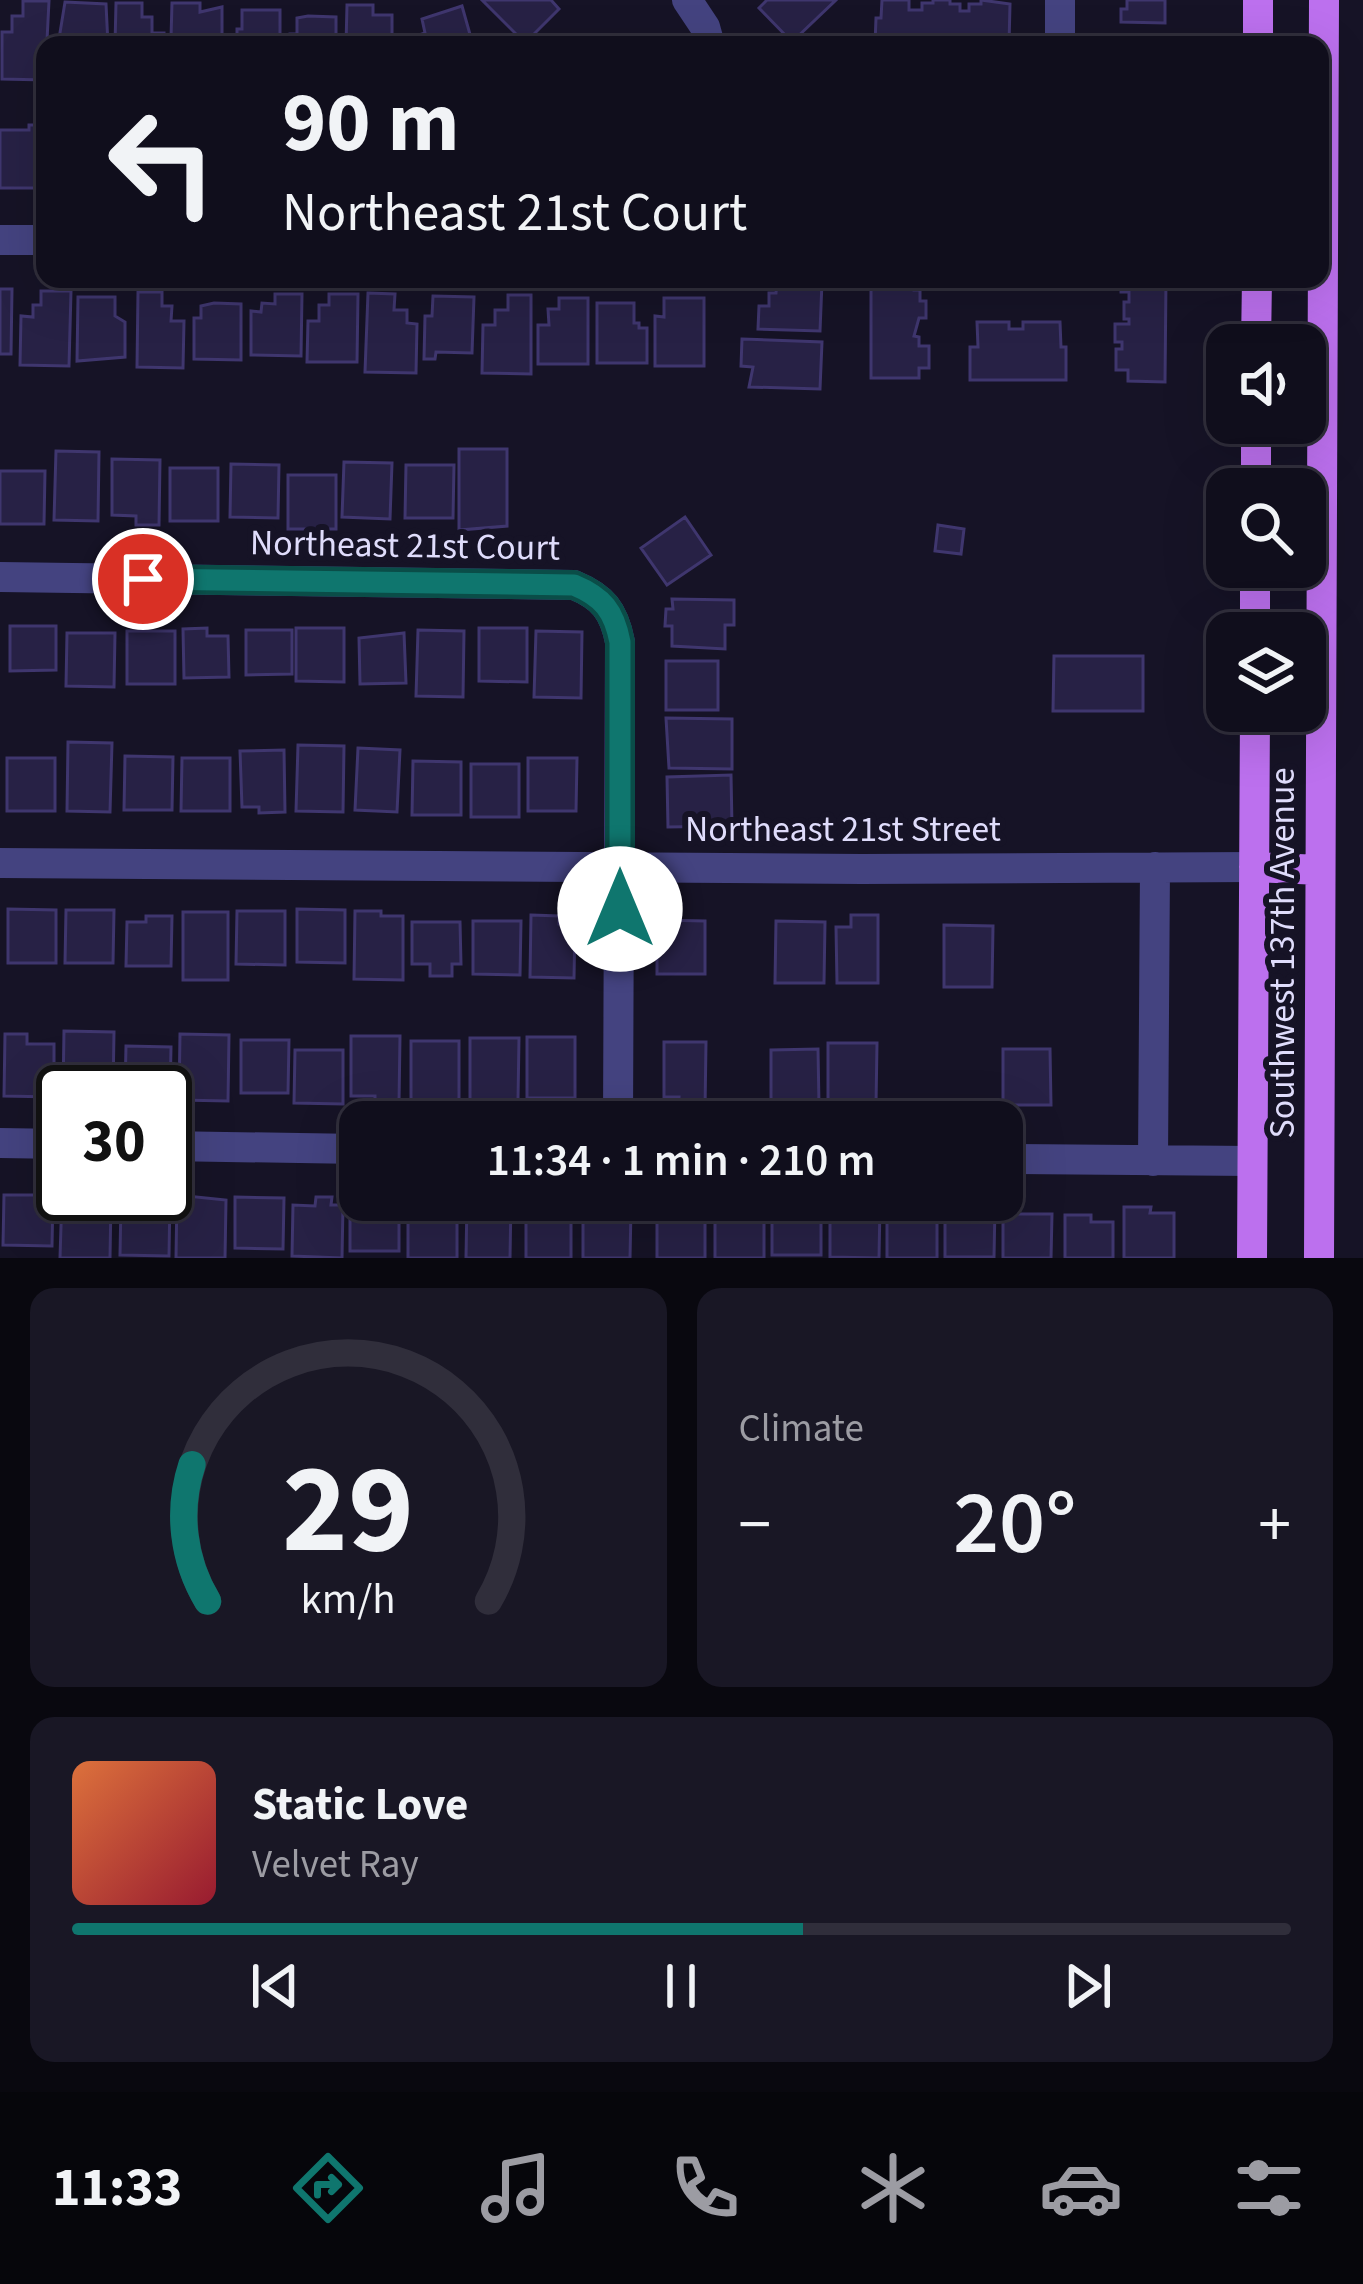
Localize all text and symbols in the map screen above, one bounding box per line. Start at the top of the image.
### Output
text: 90 m [282,64,460,184]
icon: left [84,84,240,240]
text: Northeast 21st Court [282,175,747,252]
map controls [1206,324,1326,732]
button: sound [1206,324,1326,444]
button: search [1206,468,1326,588]
street label: Northeast 21st Court [249,517,560,574]
pin [92,528,194,630]
icon: arrive [110,546,176,612]
button: layers [1206,612,1326,732]
street label: Southwest 137th Avenue [1257,768,1308,1139]
street label: Northeast 21st Street [685,804,1001,855]
position arrow [557,846,683,972]
speed limit sign: 30 [36,1065,192,1221]
text: 11:34 · 1 min · 210 m [487,1129,875,1193]
text: Climate [739,1401,864,1457]
text: 29 [282,1422,414,1600]
text: 20° [953,1460,1077,1588]
text: − [739,1478,771,1572]
text: + [1258,1478,1291,1572]
text: km/h [301,1568,396,1629]
text: Static Love [252,1773,468,1837]
text: Velvet Ray [252,1837,419,1893]
icon: previous [242,1953,308,2019]
icon: pause [648,1953,714,2019]
icon: next [1055,1953,1121,2019]
icon: directions [286,2146,370,2230]
icon: music [474,2146,558,2230]
icon: phone [663,2146,747,2230]
icon: climate [851,2146,935,2230]
icon: car [1039,2146,1123,2230]
icon: filters [1227,2146,1311,2230]
text: 11:33 [52,2150,182,2227]

